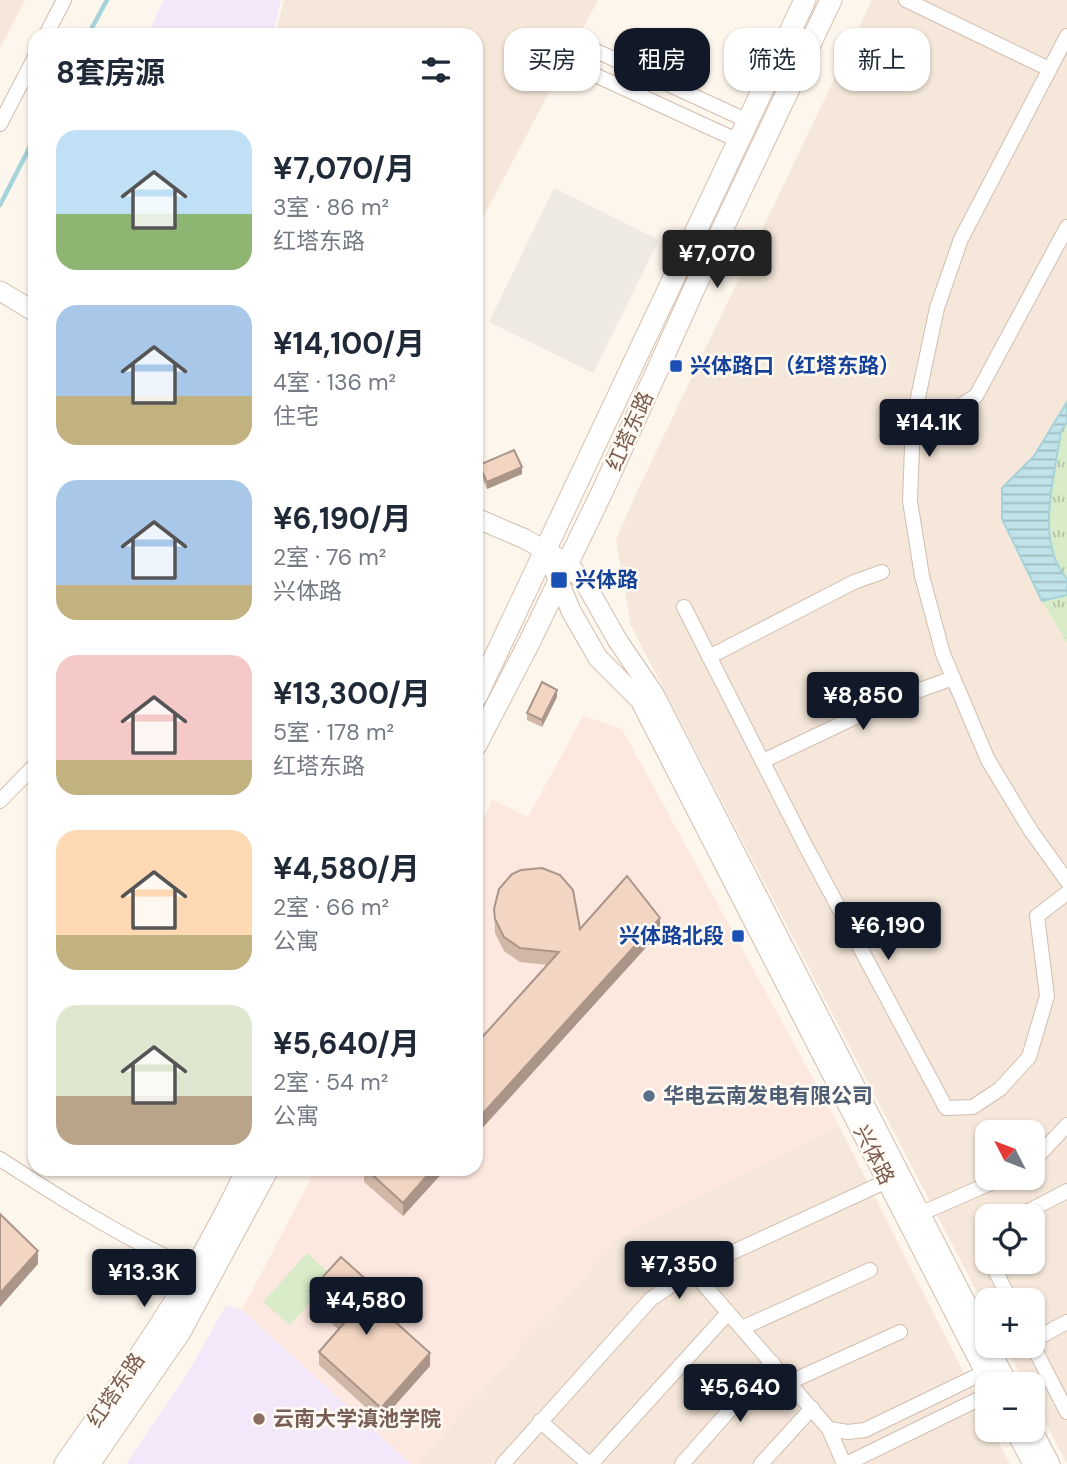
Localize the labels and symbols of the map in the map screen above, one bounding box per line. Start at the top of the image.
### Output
pin: ¥7,070 [660,230,774,290]
place label: 兴体路口（红塔东路） [690,352,900,380]
marker: 兴体路口（红塔东路） [668,358,684,374]
street label: 红塔东路 [600,387,660,475]
pin: ¥14.1K [872,400,986,459]
place label: 兴体路 [575,566,638,594]
marker: 兴体路 [549,570,569,590]
pin: ¥8,850 [806,672,920,732]
pin: ¥6,190 [831,902,945,962]
place label: 兴体路北段 [619,922,724,950]
marker: 兴体路北段 [730,928,746,944]
place label: 华电云南发电有限公司 [663,1082,873,1110]
marker: 华电云南发电有限公司 [641,1088,657,1104]
north arrow [975,1120,1045,1190]
street label: 兴体路 [847,1121,901,1189]
pin: ¥7,350 [622,1242,736,1301]
pin: ¥13.3K [87,1250,201,1309]
pin: ¥4,580 [309,1278,423,1337]
street label: 红塔东路 [81,1347,151,1433]
pin: ¥5,640 [683,1364,797,1424]
place label: 云南大学滇池学院 [273,1405,441,1433]
marker: 云南大学滇池学院 [251,1411,267,1427]

